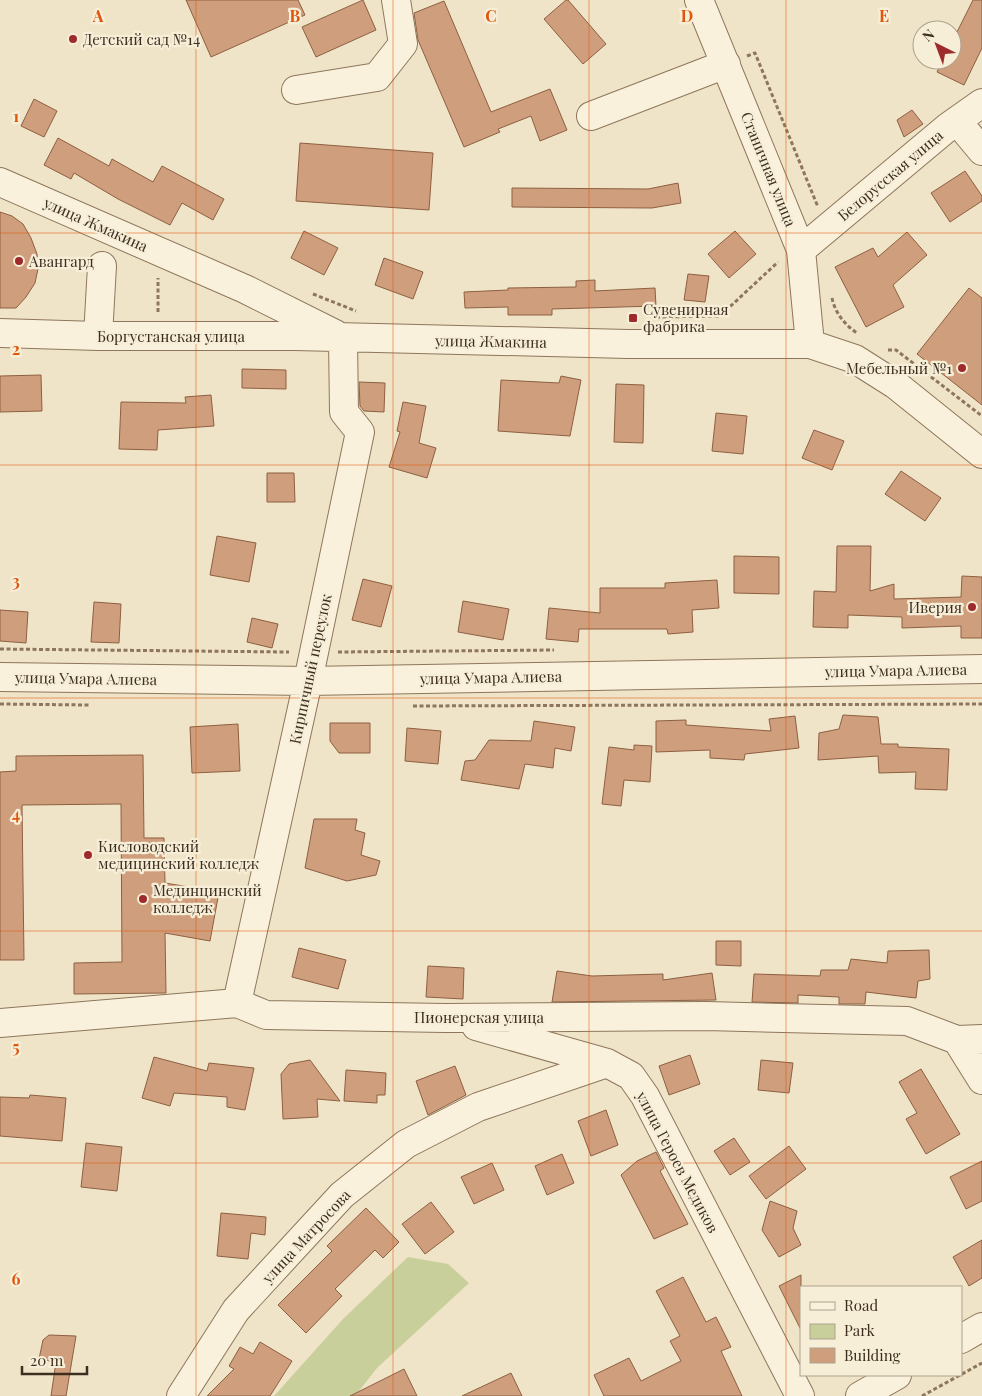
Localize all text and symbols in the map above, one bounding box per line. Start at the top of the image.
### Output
text: A [92,5,104,26]
text: B [290,5,301,26]
text: C [485,5,497,26]
text: D [681,5,693,26]
text: E [879,5,889,26]
north arrow [912,20,962,70]
text: N [918,25,938,45]
place label: Детский сад №14 [83,29,200,49]
marker: Детский сад №14 [67,33,79,45]
text: 1 [13,105,19,126]
street label: Станичная улица [737,109,801,230]
street label: Белорусская улица [833,125,947,225]
street label: улица Жмакина [40,192,152,256]
place label: Авангард [28,251,94,271]
marker: Авангард [13,255,25,267]
place label: Сувенирная фабрика [643,299,729,336]
marker: Сувенирная фабрика [627,312,639,324]
street label: Боргустанская улица [97,326,246,346]
street label: улица Жмакина [434,330,548,352]
text: 2 [12,338,20,359]
place label: Мебельный №1 [846,358,952,378]
marker: Мебельный №1 [956,362,968,374]
text: 3 [12,570,20,591]
street label: Кирпичный переулок [284,592,336,746]
place label: Иверия [908,597,962,617]
marker: Иверия [966,601,978,613]
street label: улица Умара Алиева [824,659,968,681]
street label: улица Умара Алиева [419,666,563,688]
street label: улица Умара Алиева [14,667,158,689]
text: 4 [12,803,20,824]
place label: Кисловодский медицинский колледж [98,836,259,873]
marker: Кисловодский медицинский колледж [82,849,94,861]
place label: Мединцинский колледж [153,880,262,917]
marker: Мединцинский колледж [137,893,149,905]
street label: Пионерская улица [414,1007,545,1027]
text: 5 [12,1036,20,1057]
street label: улица Героев Медиков [632,1087,724,1236]
street label: улица Матросова [257,1185,355,1288]
text: 6 [12,1268,21,1289]
legend [800,1286,962,1376]
text: Road [844,1295,878,1315]
text: Park [844,1320,876,1340]
scale bar [22,1344,88,1376]
text: Building [844,1345,901,1365]
text: 20 m [30,1350,64,1370]

